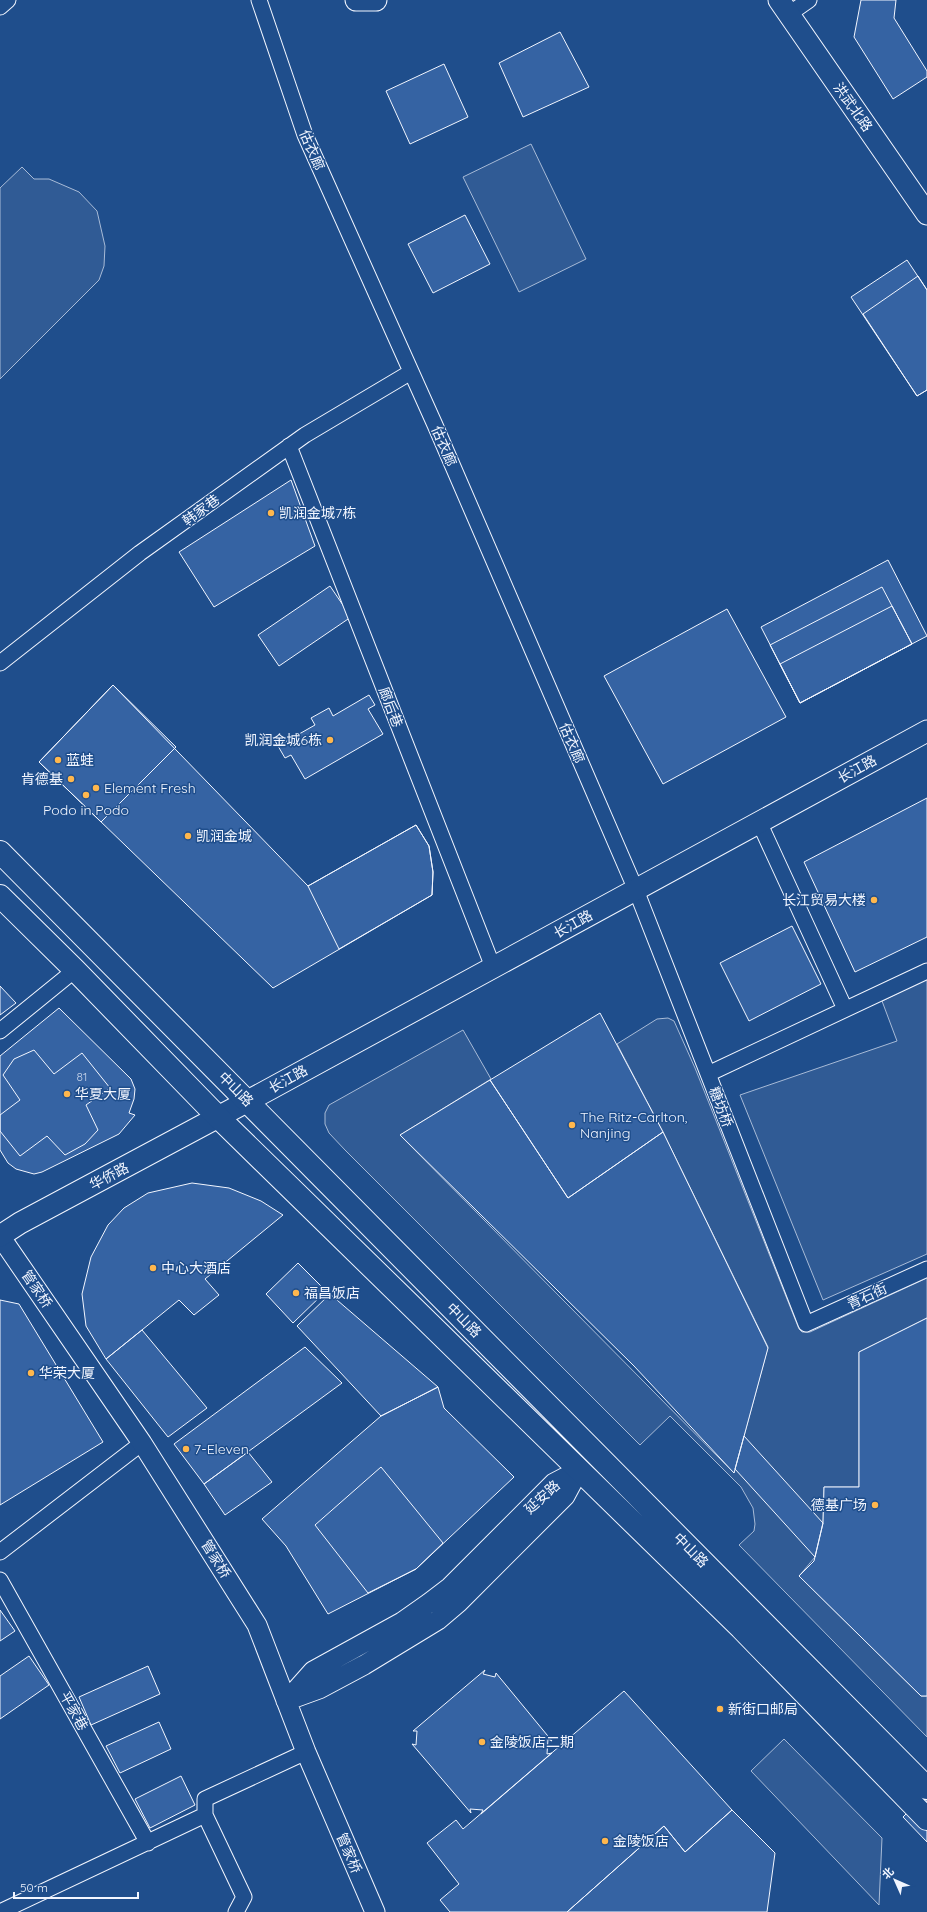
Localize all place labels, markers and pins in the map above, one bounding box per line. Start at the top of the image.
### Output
place label: 凯润金城7栋 [279,504,356,522]
marker: 凯润金城7栋 [266,508,276,518]
place label: 凯润金城6栋 [244,731,322,749]
marker: 凯润金城6栋 [325,735,335,745]
place label: 蓝蛙 [66,751,94,769]
marker: 蓝蛙 [53,755,63,765]
place label: 肯德基 [21,770,63,788]
marker: 肯德基 [66,774,76,784]
place label: Element Fresh [104,779,196,797]
marker: Element Fresh [91,783,101,793]
marker: Podo in Podo [81,790,91,800]
place label: Podo in Podo [43,801,129,819]
place label: 凯润金城 [196,827,252,845]
marker: 凯润金城 [183,831,193,841]
place label: 长江贸易大楼 [782,891,866,909]
marker: 长江贸易大楼 [869,895,879,905]
place label: 华夏大厦 [75,1085,131,1103]
marker: 华夏大厦 [62,1089,72,1099]
place label: The Ritz-Carlton, Nanjing [580,1108,688,1142]
marker: The Ritz-Carlton, Nanjing [567,1120,577,1130]
place label: 中心大酒店 [161,1259,231,1277]
marker: 中心大酒店 [148,1263,158,1273]
place label: 福昌饭店 [304,1284,360,1302]
marker: 福昌饭店 [291,1288,301,1298]
place label: 华荣大厦 [39,1364,95,1382]
marker: 华荣大厦 [26,1368,36,1378]
place label: 7-Eleven [194,1440,249,1458]
marker: 7-Eleven [181,1444,191,1454]
place label: 德基广场 [811,1496,867,1514]
marker: 德基广场 [870,1500,880,1510]
place label: 新街口邮局 [728,1700,798,1718]
marker: 新街口邮局 [715,1704,725,1714]
place label: 金陵饭店二期 [490,1733,574,1751]
marker: 金陵饭店二期 [477,1737,487,1747]
place label: 金陵饭店 [613,1832,669,1850]
marker: 金陵饭店 [600,1836,610,1846]

